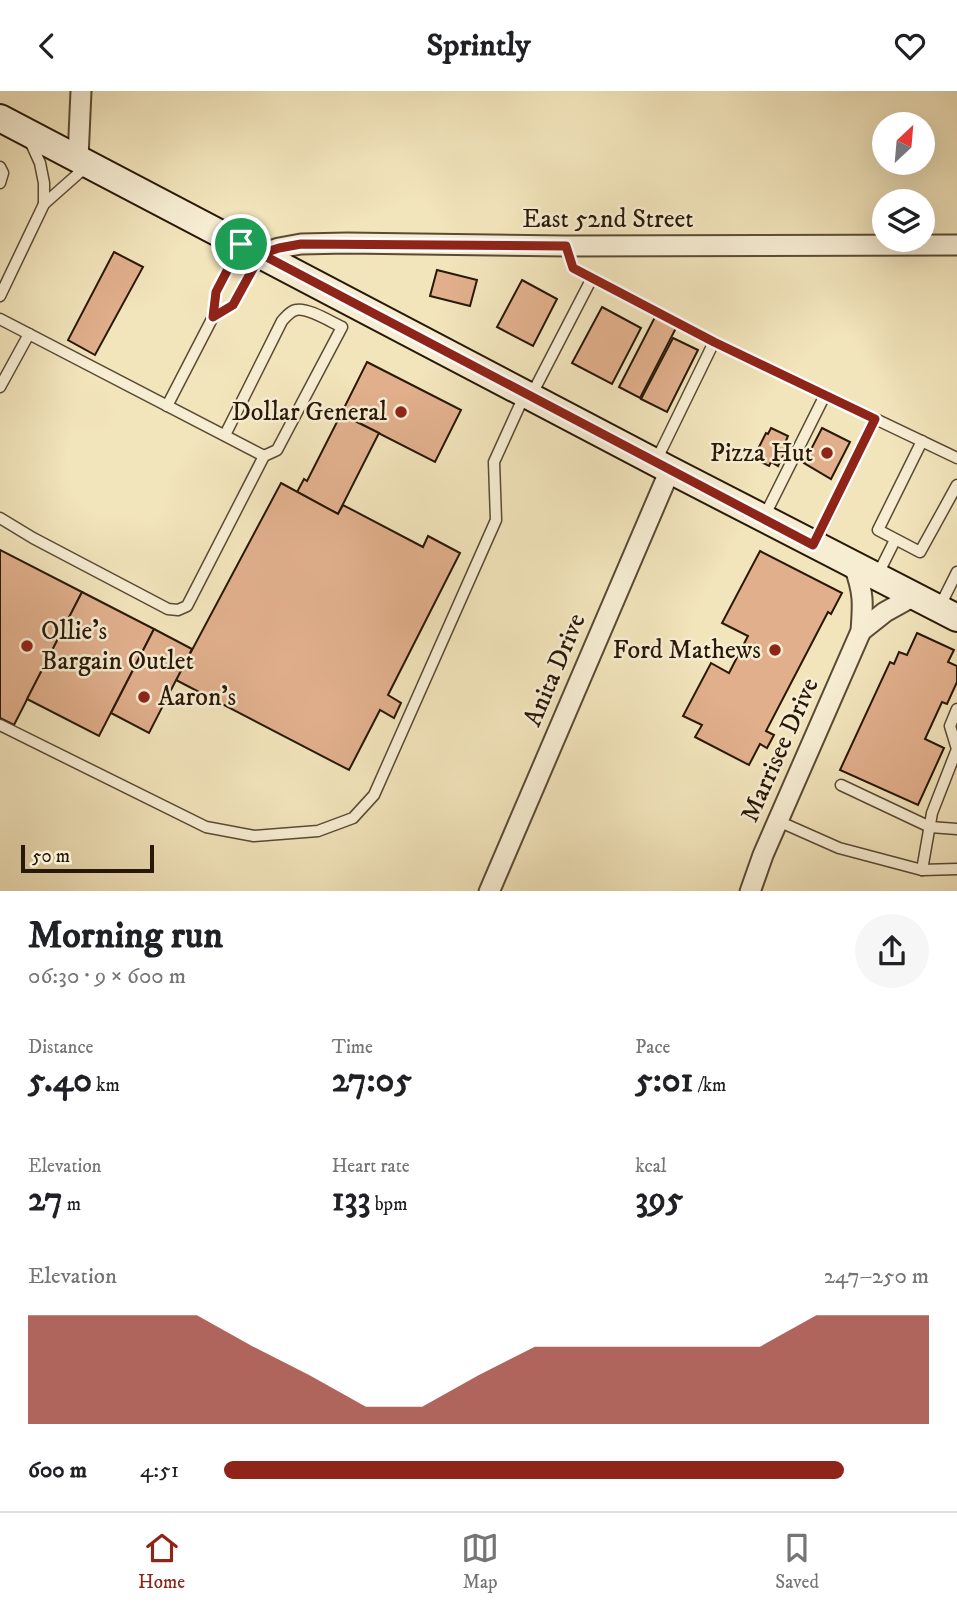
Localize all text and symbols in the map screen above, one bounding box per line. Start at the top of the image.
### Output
text: Sprintly [426,26,531,66]
icon: back [28,27,66,65]
icon: heart [891,27,929,65]
north arrow [872,112,934,175]
map controls [872,112,935,252]
button: layers [872,189,935,252]
street label: East 52nd Street [522,203,694,236]
pin [211,214,271,274]
icon: arrive [222,225,260,263]
place label: Dollar General [231,396,387,429]
marker: Dollar General [393,404,409,420]
place label: Pizza Hut [710,437,813,470]
marker: Pizza Hut [819,445,835,461]
street label: Anita Drive [516,609,594,731]
place label: Ollie's Bargain Outlet [41,615,194,678]
place label: Ford Mathews [613,634,761,667]
marker: Ollie's Bargain Outlet [19,638,35,654]
marker: Ford Mathews [767,642,783,658]
street label: Marrisee Drive [733,673,827,827]
place label: Aaron's [158,681,236,714]
marker: Aaron's [136,689,152,705]
scale bar [21,843,154,874]
text: 50 m [32,845,70,868]
text: Morning run [28,912,223,960]
button: share [855,914,929,988]
text: 06:30 · 9 × 600 m [28,962,186,991]
text: Distance [28,1036,93,1059]
text: Time [332,1036,373,1059]
text: Pace [635,1036,670,1059]
text: 5.40 [28,1059,92,1103]
text: 27:05 [332,1059,412,1103]
text: 5:01 [635,1059,693,1103]
text: km [92,1074,120,1097]
text: /km [693,1074,726,1097]
text: Elevation [28,1155,102,1178]
text: Heart rate [332,1155,410,1178]
text: kcal [635,1155,667,1178]
text: 27 [28,1178,63,1222]
text: 133 [332,1178,371,1222]
text: 395 [635,1178,683,1222]
text: m [63,1193,81,1216]
text: bpm [371,1193,407,1216]
text: Elevation [28,1262,117,1291]
text: 247–250 m [824,1262,929,1291]
text: 600 m [28,1456,87,1485]
text: 4:51 [140,1456,179,1485]
tab: Home [138,1529,185,1594]
tab: Map [461,1529,499,1594]
tab: Saved [775,1529,819,1594]

